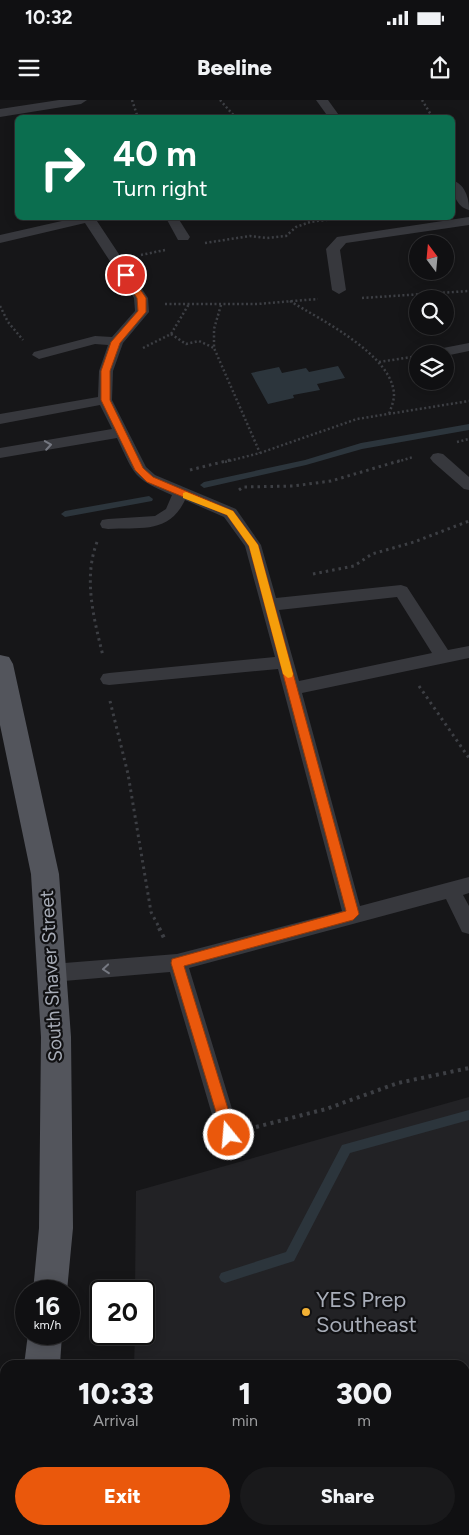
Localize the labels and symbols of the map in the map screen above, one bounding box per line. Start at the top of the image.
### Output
north arrow [409,235,454,280]
pin [105,254,147,296]
one-way arrow [44,440,52,451]
street label: South Shaver Street [35,890,67,1062]
one-way arrow [102,963,110,974]
position arrow [202,1108,254,1160]
speed limit sign: 20 [90,1280,155,1345]
place label: YES Prep Southeast [316,1286,417,1338]
marker: YES Prep Southeast [300,1306,312,1318]

